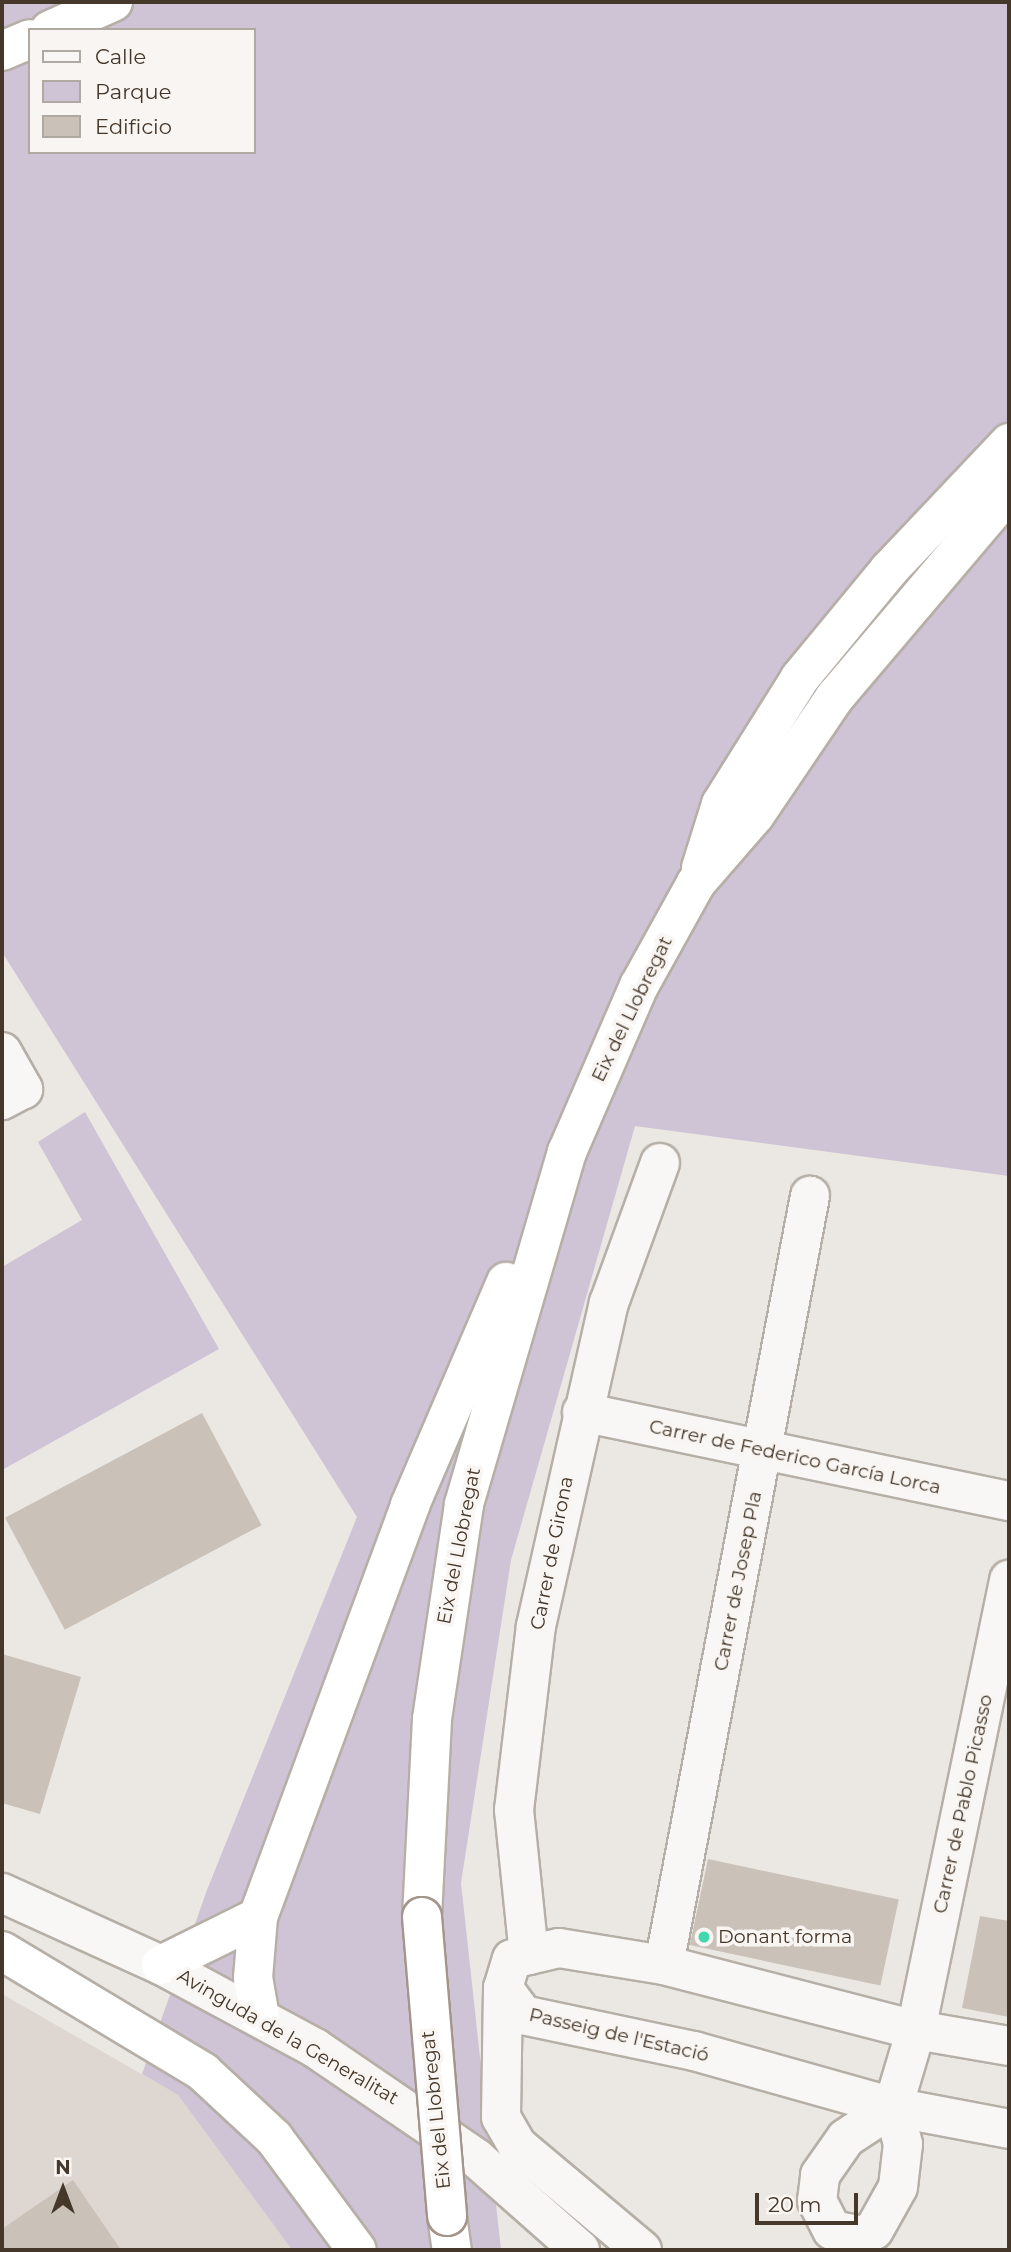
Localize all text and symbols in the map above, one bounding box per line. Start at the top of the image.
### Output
legend [28,28,256,154]
text: Calle [95,44,146,69]
text: Parque [95,79,171,104]
text: Edificio [95,114,172,139]
street label: Eix del Llobregat [587,932,677,1086]
street label: Carrer de Federico García Lorca [647,1415,943,1499]
street label: Eix del Llobregat [433,1466,485,1626]
street label: Carrer de Girona [526,1474,578,1632]
street label: Carrer de Josep Pla [709,1489,767,1673]
street label: Carrer de Pablo Picasso [929,1692,997,1916]
place label: Donant forma [718,1926,852,1948]
marker: Donant forma [696,1929,712,1945]
street label: Avinguda de la Generalitat [173,1964,403,2110]
street label: Passeig de l'Estació [527,2003,711,2067]
street label: Eix del Llobregat [416,2030,456,2190]
north arrow [28,2154,98,2224]
text: N [55,2156,71,2179]
scale bar [759,2178,862,2222]
text: 20 m [768,2192,822,2217]

